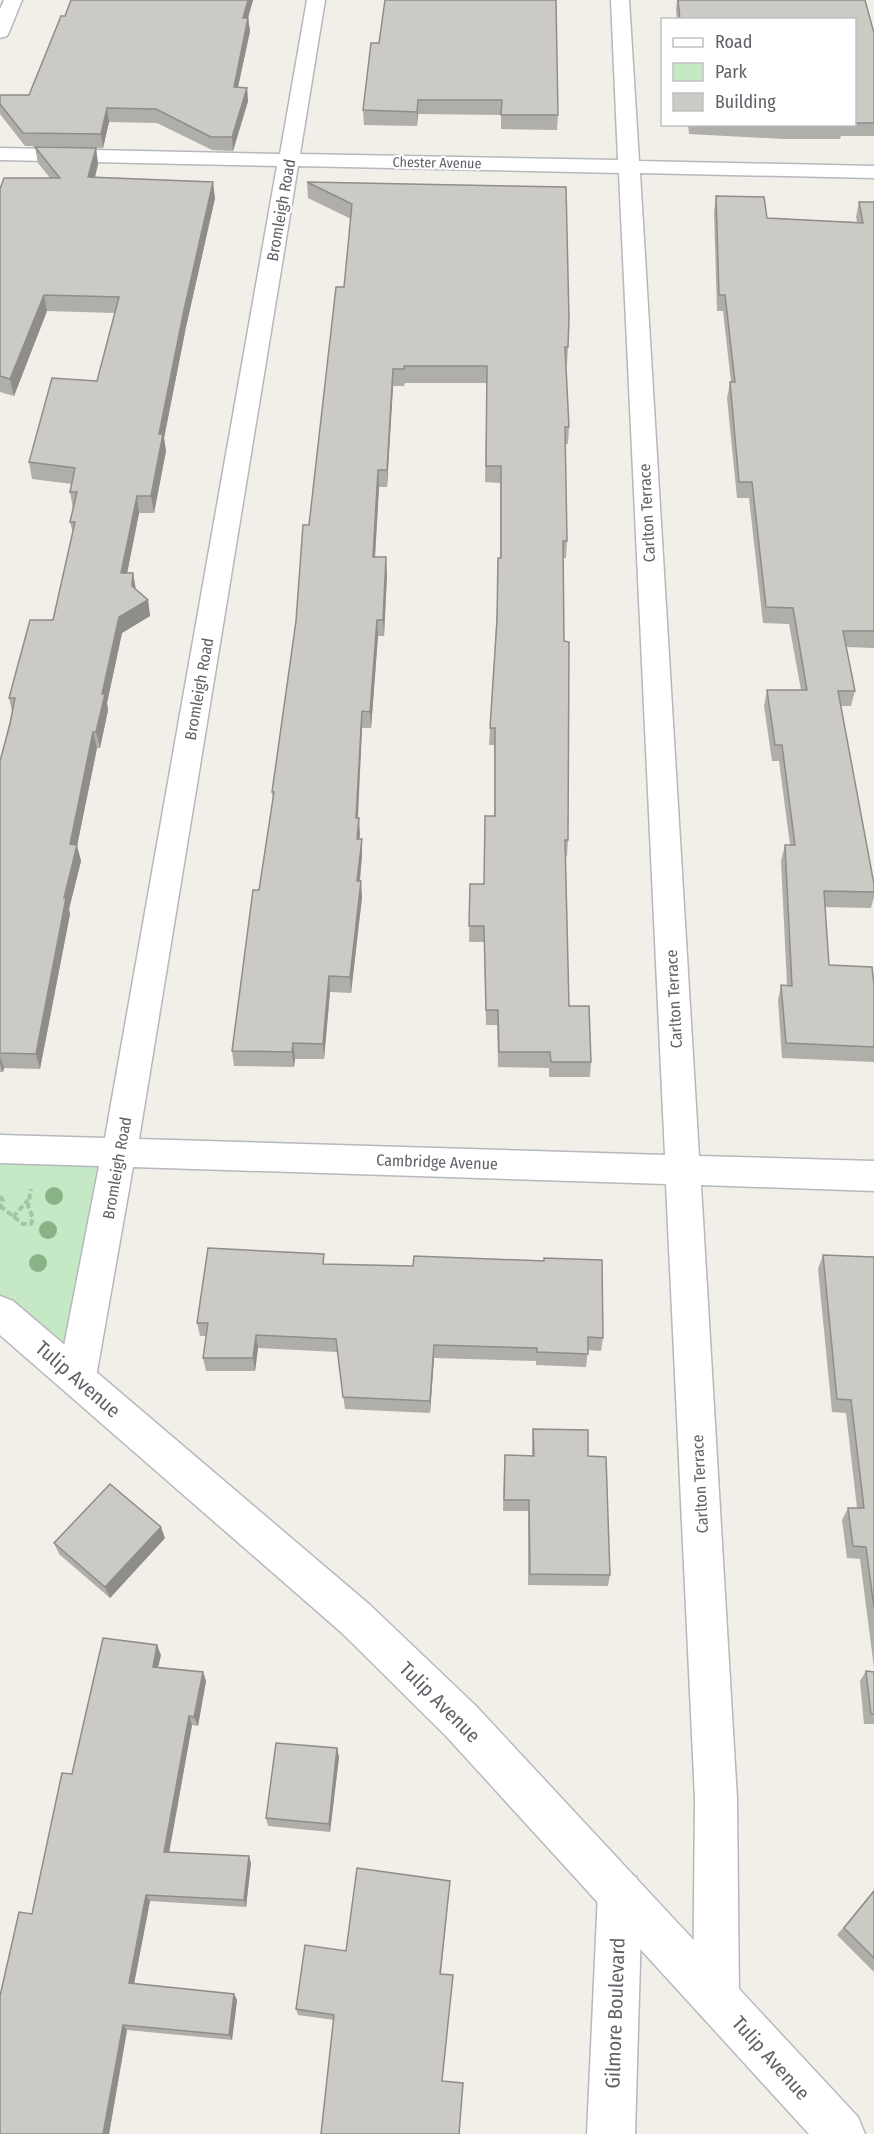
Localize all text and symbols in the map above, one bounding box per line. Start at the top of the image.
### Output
legend [661,18,856,126]
text: Road [715,31,752,53]
text: Park [715,61,748,83]
text: Building [715,91,776,113]
street label: Chester Avenue [392,154,482,172]
street label: Bromleigh Road [263,157,299,263]
street label: Carlton Terrace [635,463,659,563]
street label: Bromleigh Road [181,636,217,742]
street label: Carlton Terrace [662,949,686,1049]
street label: Bromleigh Road [99,1115,135,1221]
street label: Cambridge Avenue [376,1150,498,1174]
street label: Tulip Avenue [31,1336,125,1422]
street label: Carlton Terrace [688,1434,712,1534]
street label: Tulip Avenue [395,1657,485,1747]
street label: Gilmore Boulevard [600,1937,630,2089]
street label: Tulip Avenue [727,2011,815,2105]

